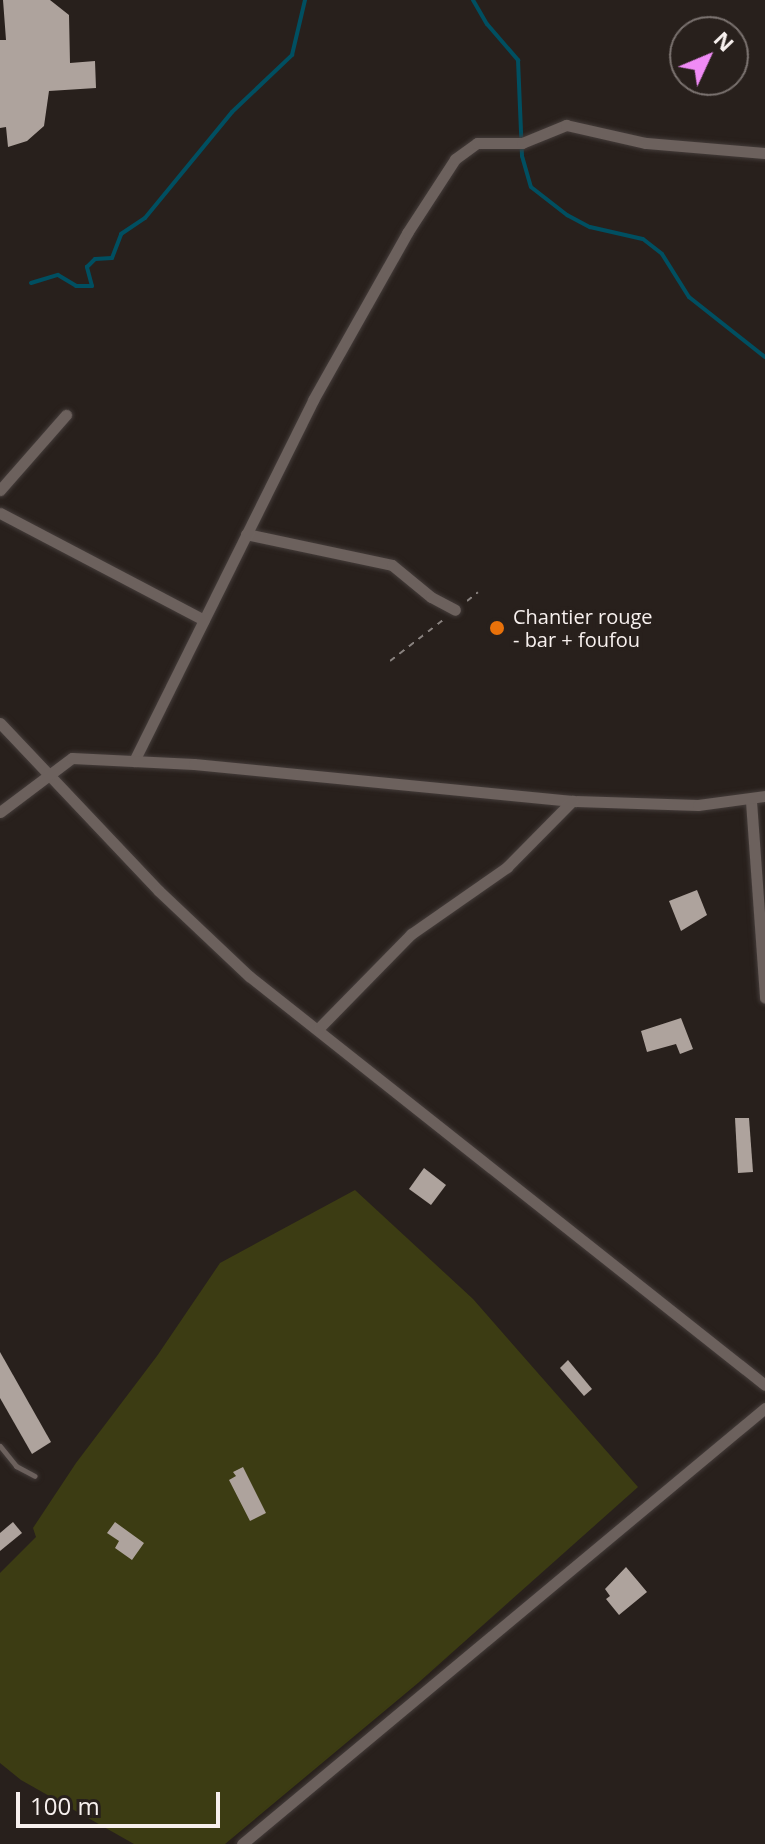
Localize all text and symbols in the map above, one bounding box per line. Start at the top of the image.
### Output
north arrow [669,16,749,96]
text: N [708,24,742,58]
place label: Chantier rouge - bar + foufou [513,604,653,651]
marker: Chantier rouge - bar + foufou [488,619,506,637]
scale bar [20,1776,224,1826]
text: 100 m [30,1789,100,1822]

